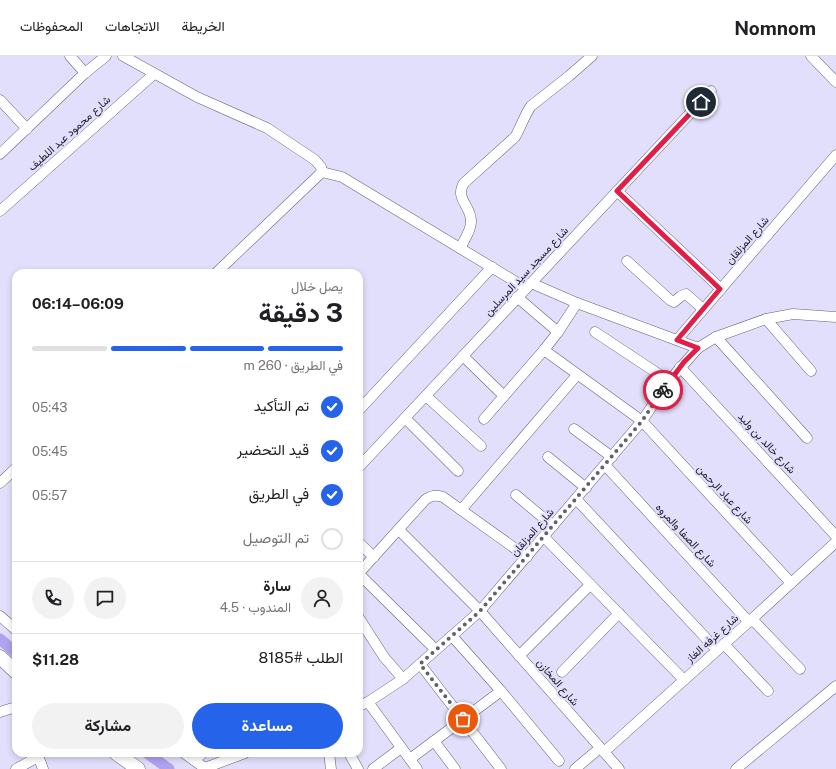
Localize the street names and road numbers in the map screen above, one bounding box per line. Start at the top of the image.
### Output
street label: شارع محمود عبد اللطيف [26,93,114,174]
street label: شارع المزلقان [723,213,773,268]
street label: شارع مسجد سيد المرسلين [482,224,572,319]
street label: شارع خالد بن وليد [734,410,798,477]
street label: شارع عباد الرحمن [693,462,755,527]
street label: شارع الصفا والمروه [652,501,719,571]
street label: شارع المزلقان [508,505,558,560]
street label: شارع غرفه الغاز [683,611,742,667]
street label: شارع المخازن [533,656,582,709]

